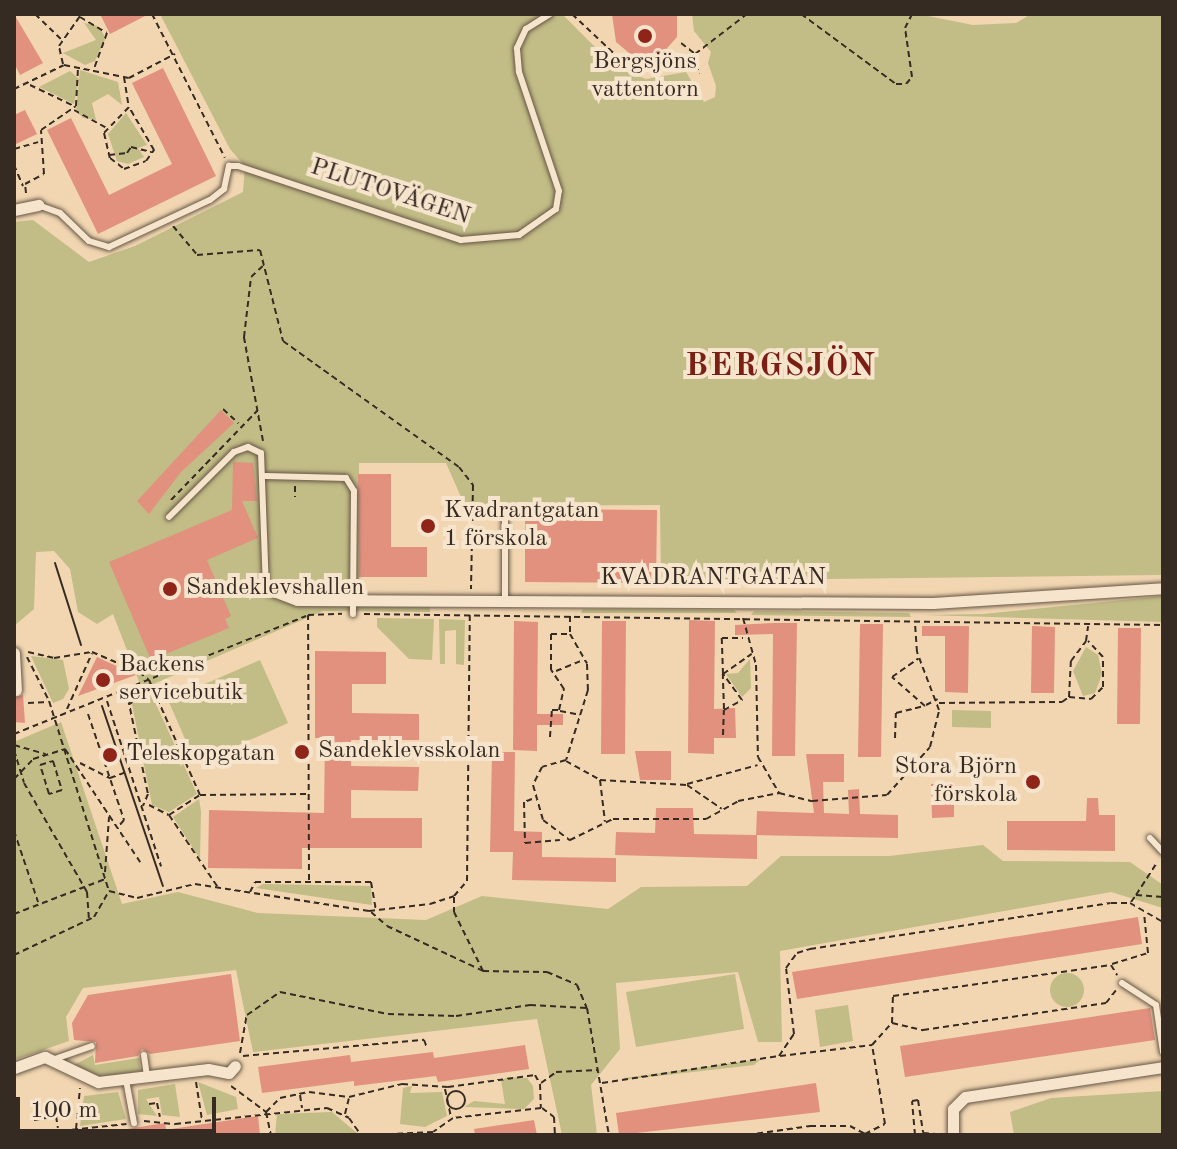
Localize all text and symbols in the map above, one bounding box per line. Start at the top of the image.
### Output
marker: Bergsjöns vattentorn [636,27,654,45]
place label: Bergsjöns vattentorn [591,49,699,105]
street label: PLUTOVÄGEN [306,154,474,232]
district label: BERGSJÖN [685,348,877,386]
place label: Kvadrantgatan 1 förskola [444,498,600,554]
marker: Kvadrantgatan 1 förskola [419,517,437,535]
street label: KVADRANTGATAN [600,565,826,593]
place label: Sandeklevshallen [186,575,364,603]
marker: Sandeklevshallen [161,580,179,598]
place label: Backens servicebutik [119,652,243,708]
marker: Backens servicebutik [94,671,112,689]
place label: Sandeklevsskolan [318,738,500,766]
place label: Teleskopgatan [126,741,275,769]
marker: Sandeklevsskolan [293,743,311,761]
marker: Teleskopgatan [101,746,119,764]
place label: Stora Björn förskola [894,754,1017,810]
marker: Stora Björn förskola [1024,773,1042,791]
scale bar [20,1081,220,1131]
text: 100 m [30,1099,98,1123]

